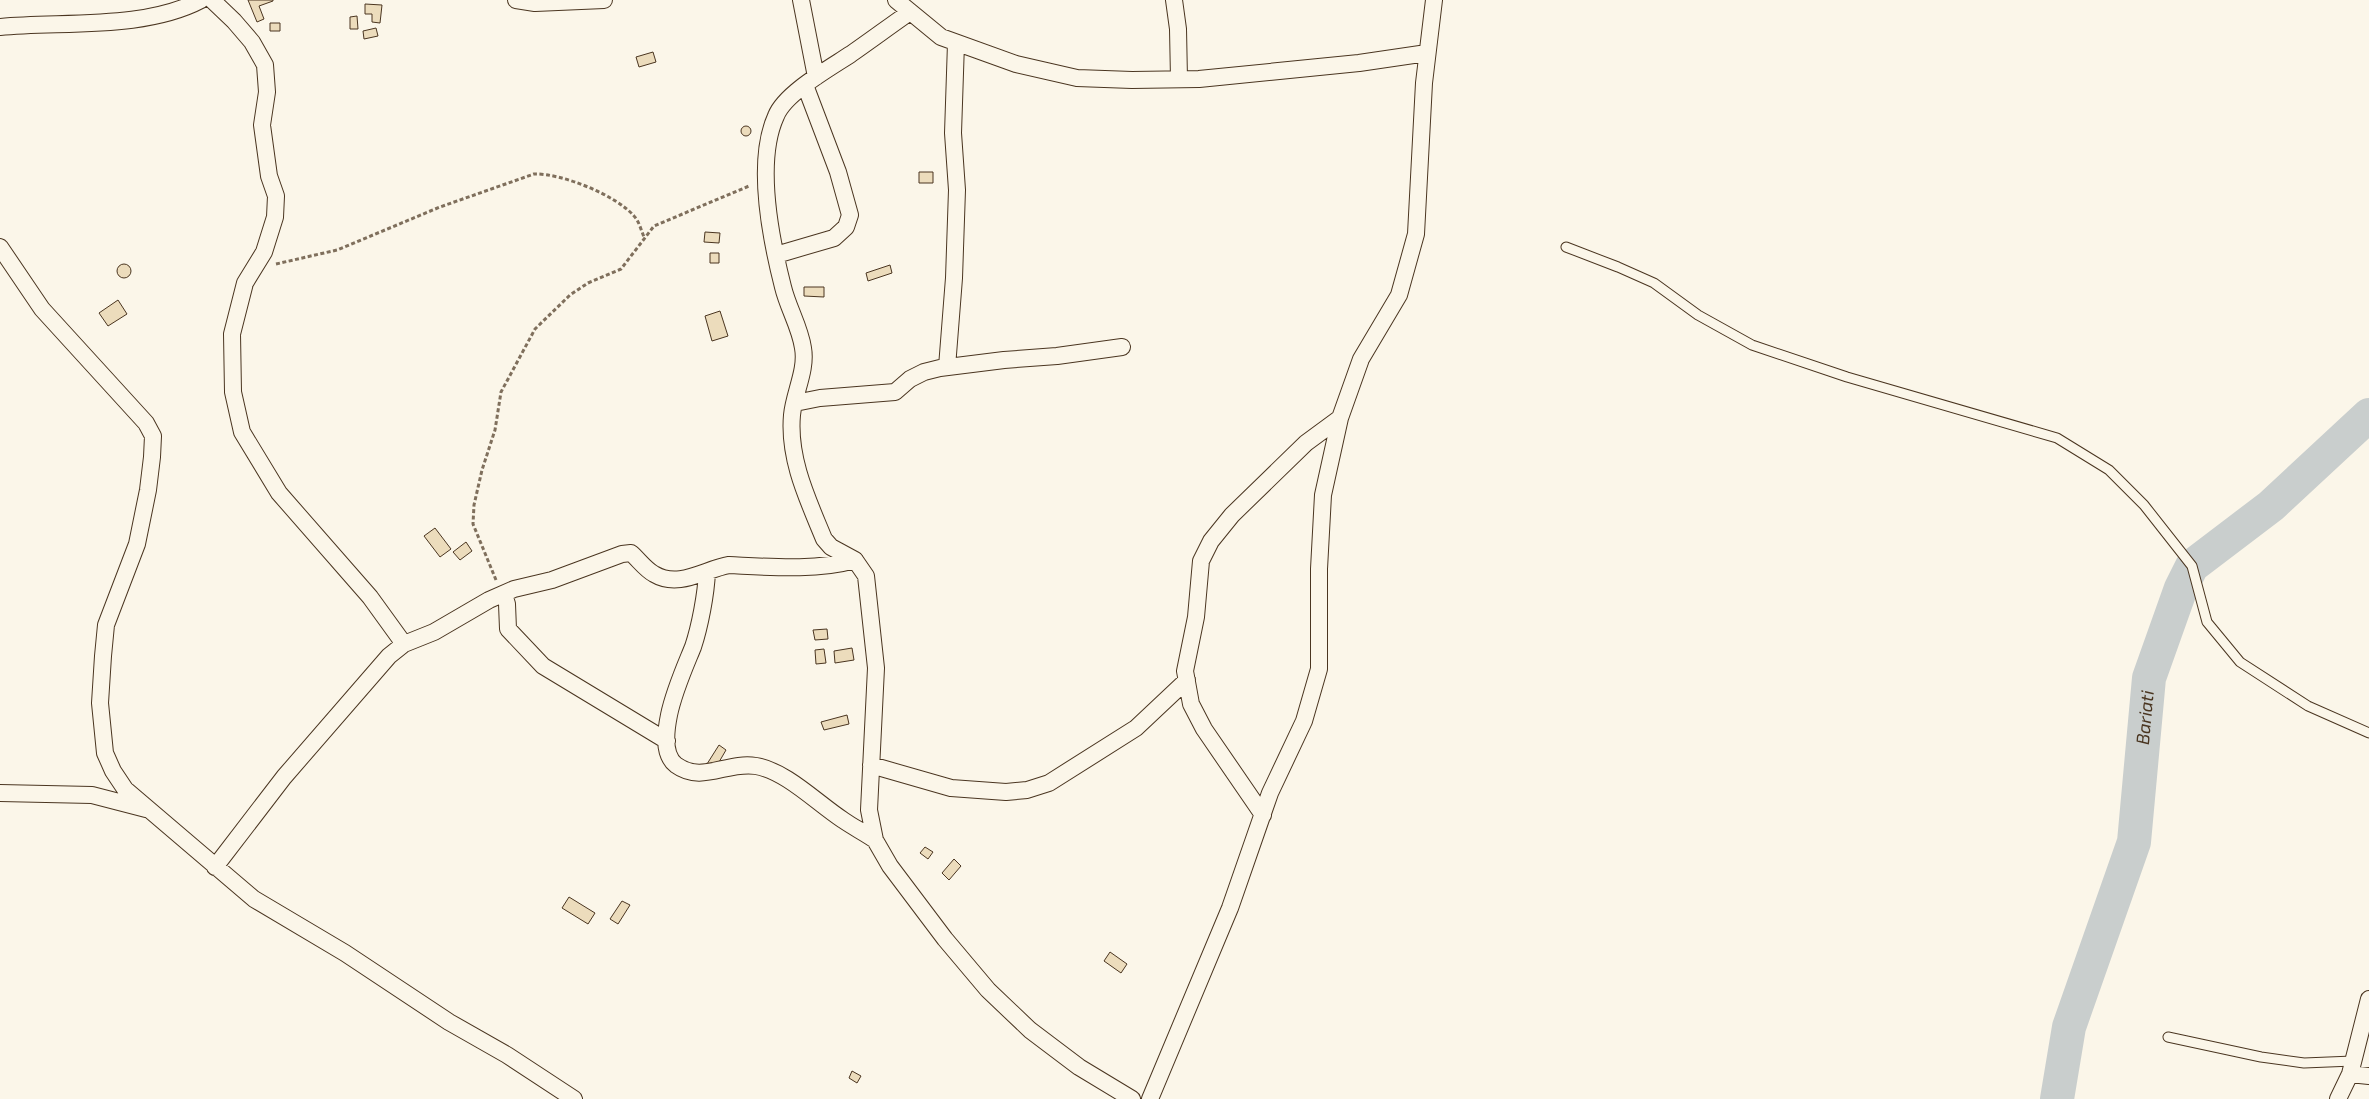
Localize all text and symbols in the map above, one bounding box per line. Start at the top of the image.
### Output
water label: Bariati [2131,689,2158,746]

